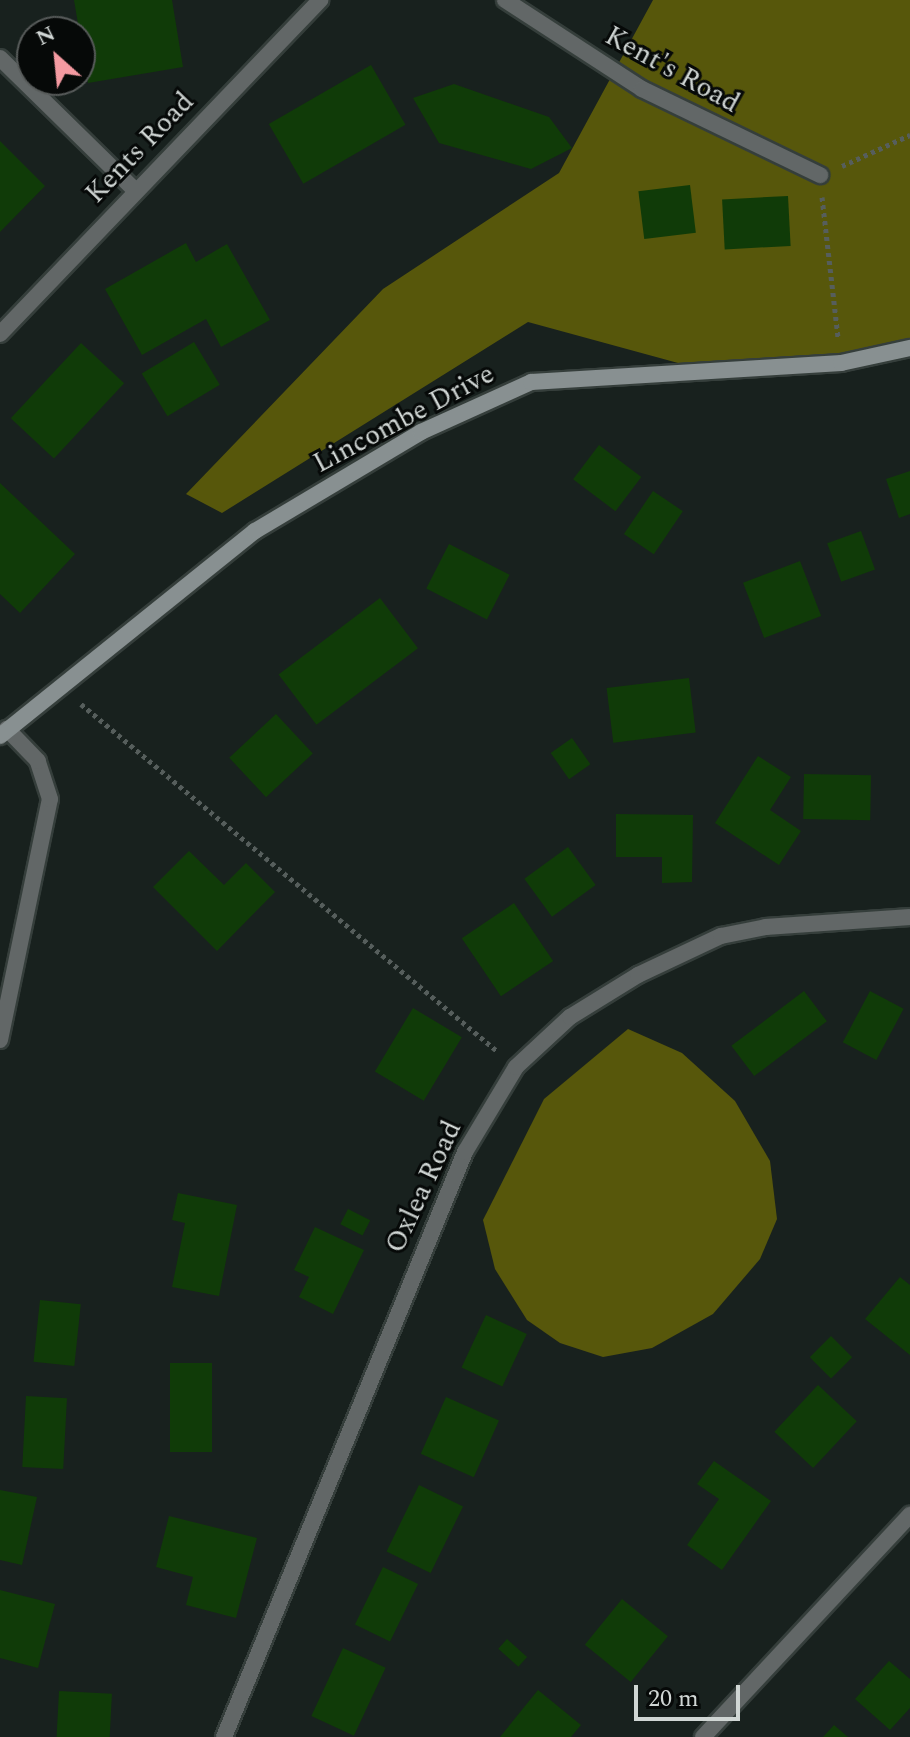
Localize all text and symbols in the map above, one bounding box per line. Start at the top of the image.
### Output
north arrow [16,16,96,96]
text: N [30,17,61,55]
street label: Kent's Road [599,19,745,121]
street label: Kents Road [79,85,201,211]
street label: Lincombe Drive [308,357,500,481]
street label: Oxlea Road [379,1115,469,1259]
scale bar [638,1669,744,1719]
text: 20 m [648,1681,699,1717]

